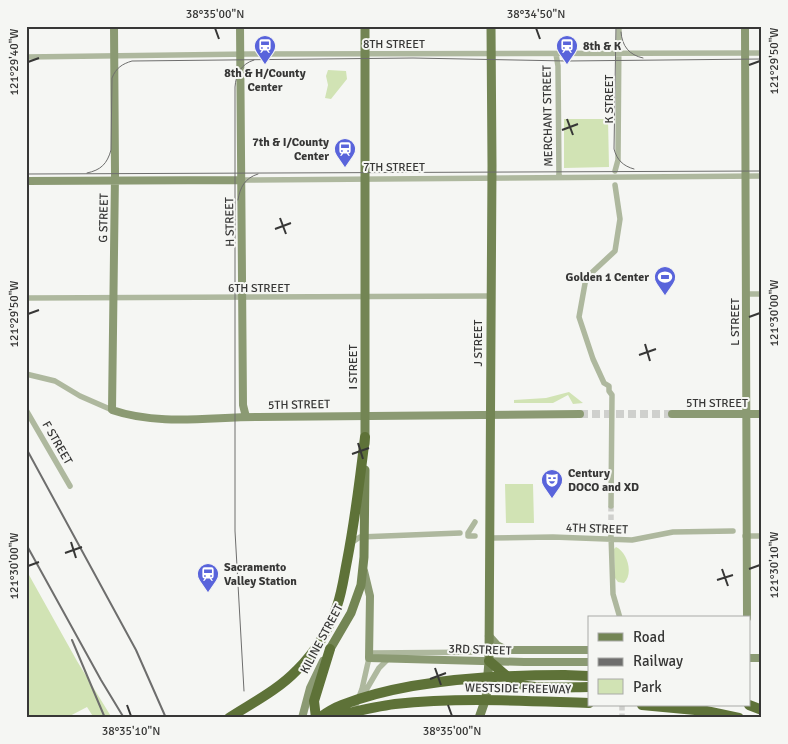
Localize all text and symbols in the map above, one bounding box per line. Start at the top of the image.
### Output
text: 38°35'00"N [186,7,244,22]
text: 38°34'50"N [507,7,565,22]
text: 121°29'50"W [767,27,782,95]
text: 121°29'40"W [7,28,22,96]
station icon: 8th & H/County Center [253,34,277,65]
station icon: 8th & K [555,34,579,65]
street label: 8TH STREET [363,37,425,52]
place label: 8th & K [583,39,622,54]
street label: MERCHANT STREET [540,65,556,167]
place label: 8th & H/County Center [224,66,306,95]
street label: K STREET [602,75,617,123]
place label: 7th & I/County Center [252,135,329,164]
station icon: 7th & I/County Center [333,137,357,168]
street label: 7TH STREET [363,160,425,175]
street label: G STREET [96,193,112,243]
street label: H STREET [222,197,238,247]
sports icon: Golden 1 Center [653,265,677,296]
place label: Golden 1 Center [566,270,649,285]
text: 121°30'00"W [767,279,782,347]
text: 121°29'50"W [7,280,22,348]
street label: 6TH STREET [228,281,290,296]
street label: L STREET [728,298,743,346]
street label: J STREET [471,319,486,366]
street label: I STREET [346,344,361,390]
street label: 5TH STREET [686,396,748,411]
street label: 5TH STREET [268,397,330,413]
street label: F STREET [39,419,76,468]
place label: Century DOCO and XD [568,466,639,495]
theatre icon: Century DOCO and XD [540,468,564,499]
street label: 4TH STREET [566,520,628,538]
text: 121°30'10"W [767,531,782,599]
text: 121°30'00"W [7,532,22,600]
place label: Sacramento Valley Station [224,560,297,589]
station icon: Sacramento Valley Station [196,562,220,593]
street label: KILINE STREET [297,601,347,676]
legend [588,616,750,706]
text: Road [633,628,665,646]
street label: 3RD STREET [448,641,512,659]
text: Railway [633,652,683,670]
text: Park [633,678,662,696]
street label: WESTSIDE FREEWAY [465,681,571,697]
text: 38°35'10"N [102,724,160,739]
text: 38°35'00"N [423,724,481,739]

